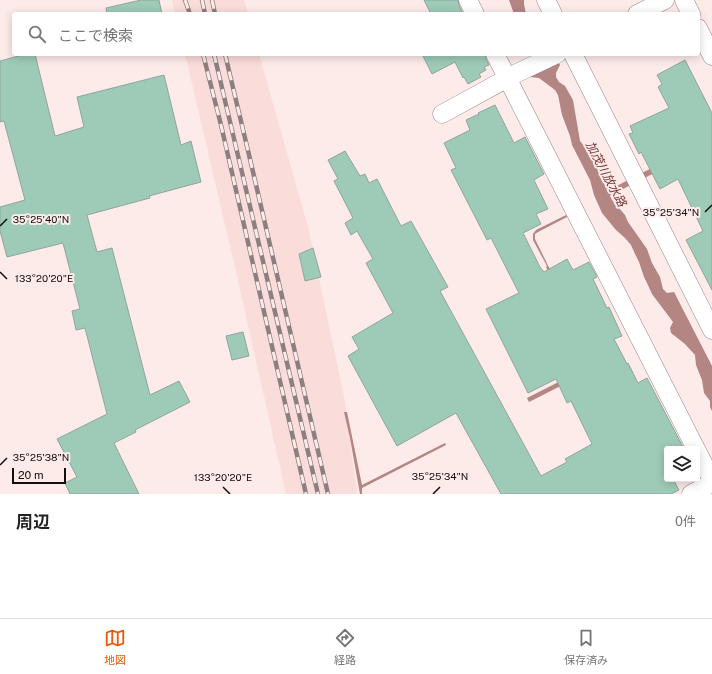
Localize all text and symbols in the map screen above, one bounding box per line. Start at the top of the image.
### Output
search box [12,12,700,56]
icon: search [26,23,48,45]
text: ここで検索 [58,27,133,44]
water label: 加茂川放水路 [583,139,630,210]
text: 35°25'34"N [643,206,699,218]
text: 35°25'40"N [13,213,69,225]
text: 133°20'20"E [15,272,73,284]
map controls [664,446,700,482]
button: layers [664,446,700,482]
text: 35°25'38"N [13,451,69,463]
scale bar [12,466,66,485]
text: 20 m [18,469,43,481]
text: 35°25'34"N [412,470,468,482]
text: 133°20'20"E [194,471,252,483]
text: 周辺 [16,512,50,532]
text: 0件 [675,514,696,529]
tab: 地図 [104,627,126,667]
tab: 経路 [334,627,356,667]
tab: 保存済み [564,627,608,667]

